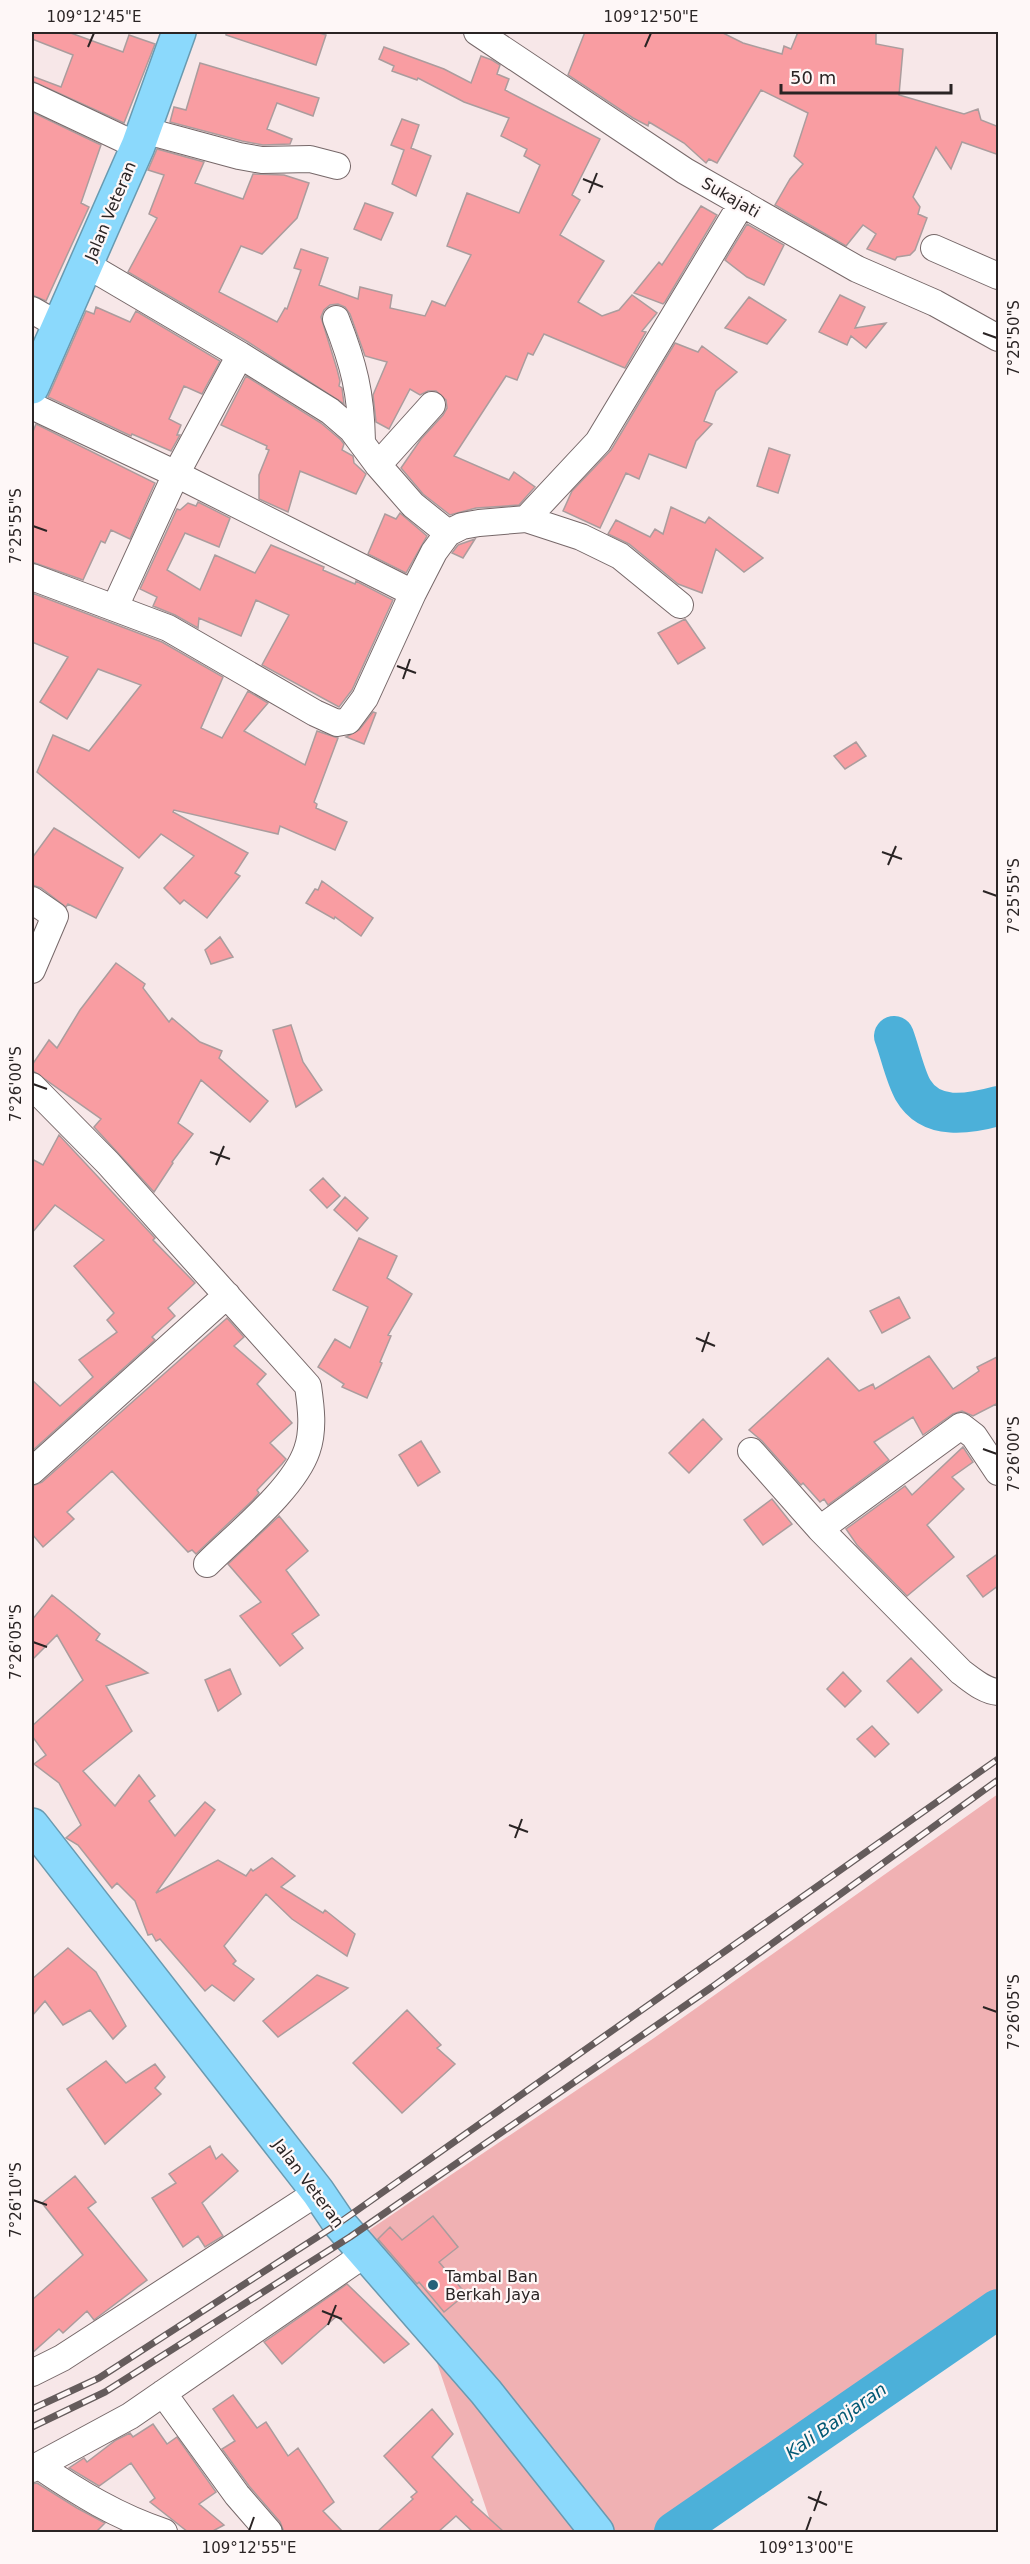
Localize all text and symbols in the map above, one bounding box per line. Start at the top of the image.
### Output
text: 109°12'45"E [47,8,141,26]
text: 109°12'50"E [604,8,698,26]
scale bar [781,57,950,95]
text: 50 m [790,67,836,88]
street label: Jalan Veteran [81,159,140,265]
street label: Sukajati [698,173,763,222]
text: 7°25'50"S [1005,300,1023,376]
text: 7°25'55"S [7,488,25,564]
text: 7°25'55"S [1005,858,1023,934]
text: 7°26'00"S [7,1046,25,1122]
text: 7°26'00"S [1005,1416,1023,1492]
text: 7°26'05"S [7,1604,25,1680]
text: 7°26'05"S [1005,1974,1023,2050]
street label: Jalan Veteran [268,2134,348,2231]
text: 7°26'10"S [7,2162,25,2238]
place label: Tambal Ban Berkah Jaya [444,2267,540,2304]
marker: Tambal Ban Berkah Jaya [426,2278,440,2292]
water label: Kali Banjaran [781,2378,890,2463]
text: 109°12'55"E [202,2539,296,2557]
text: 109°13'00"E [759,2539,853,2557]

